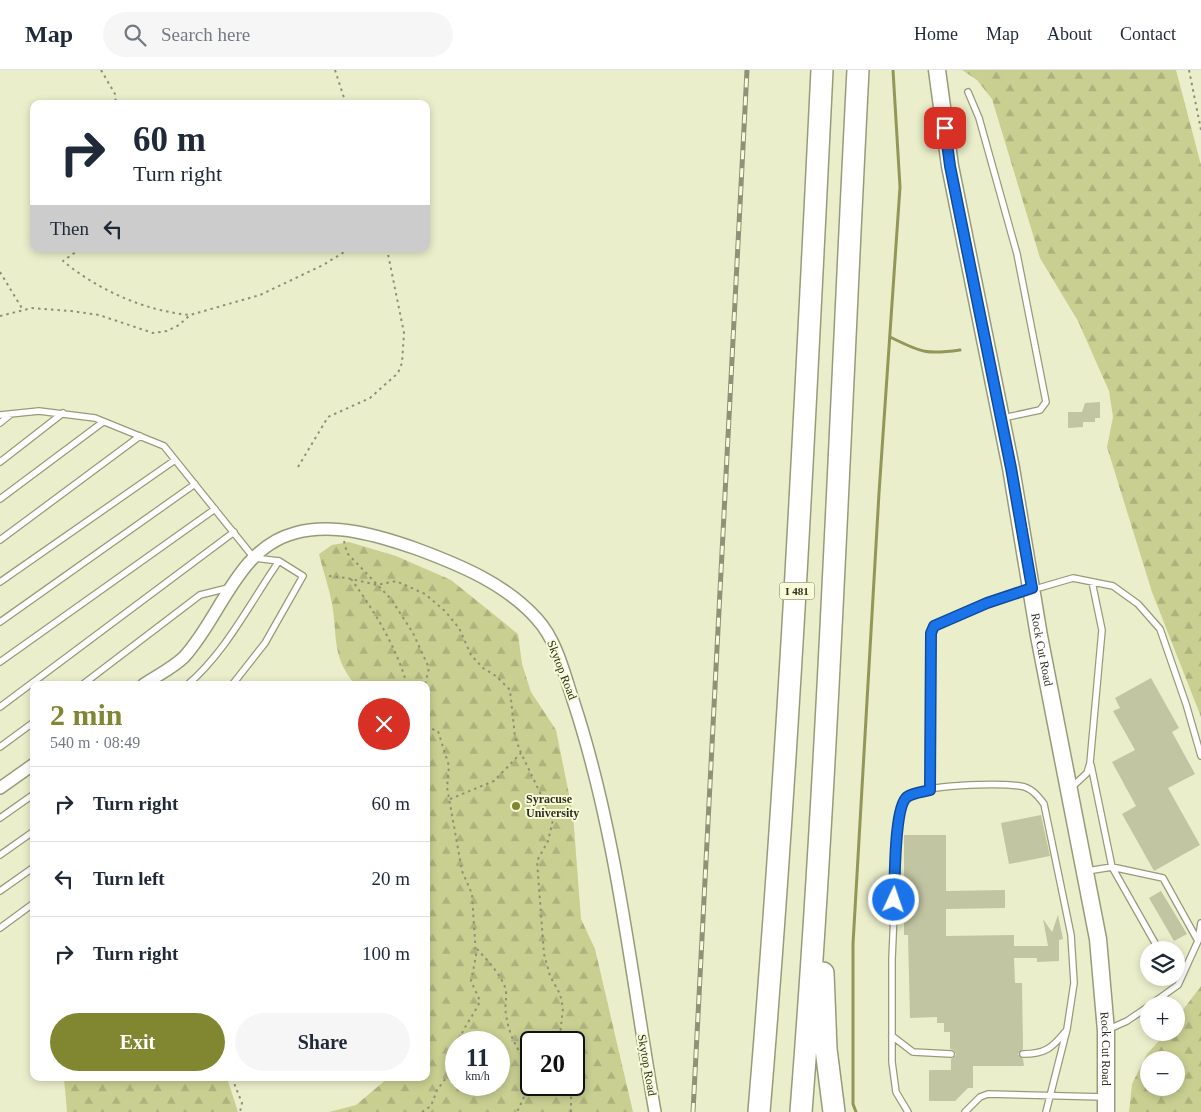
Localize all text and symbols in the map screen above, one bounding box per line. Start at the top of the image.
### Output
search box [103,12,453,57]
text: Map [25,21,73,47]
icon: search [121,21,149,49]
text: Search here [161,24,250,45]
text: Home [914,24,958,44]
text: Map [986,24,1019,44]
text: About [1047,24,1092,44]
text: Contact [1120,24,1176,44]
pin [924,107,966,149]
icon: arrive [931,114,959,142]
icon: right [50,120,115,185]
text: 60 m [133,120,206,159]
text: Turn right [133,161,222,186]
icon: left [99,215,127,243]
text: Then [50,218,89,239]
road number: I 481 [780,582,814,600]
street label: Rock Cut Road [1028,612,1056,687]
street label: Skytop Road [544,638,580,702]
text: 2 min [50,698,123,731]
button: close [358,698,410,750]
text: 540 m · 08:49 [50,734,140,751]
icon: right [50,790,78,818]
place label: Syracuse University [526,792,579,820]
text: Turn right [93,793,178,814]
text: 60 m [371,793,410,814]
marker: Syracuse University [510,800,522,812]
icon: left [50,865,78,893]
text: Turn left [93,868,165,889]
text: 20 m [371,868,410,889]
position arrow [867,873,919,925]
icon: right [50,940,78,968]
map controls [1140,941,1185,1096]
button: layers [1140,941,1185,986]
text: Turn right [93,943,178,964]
text: 100 m [362,943,410,964]
button: + [1140,996,1185,1041]
street label: Rock Cut Road [1097,1011,1113,1086]
button: Exit [50,1013,225,1071]
button: Share [235,1013,410,1071]
speed limit sign: 20 [520,1031,585,1096]
street label: Skytop Road [635,1033,659,1097]
text: 11 [466,1044,489,1071]
button: − [1140,1051,1185,1096]
text: km/h [465,1069,490,1083]

